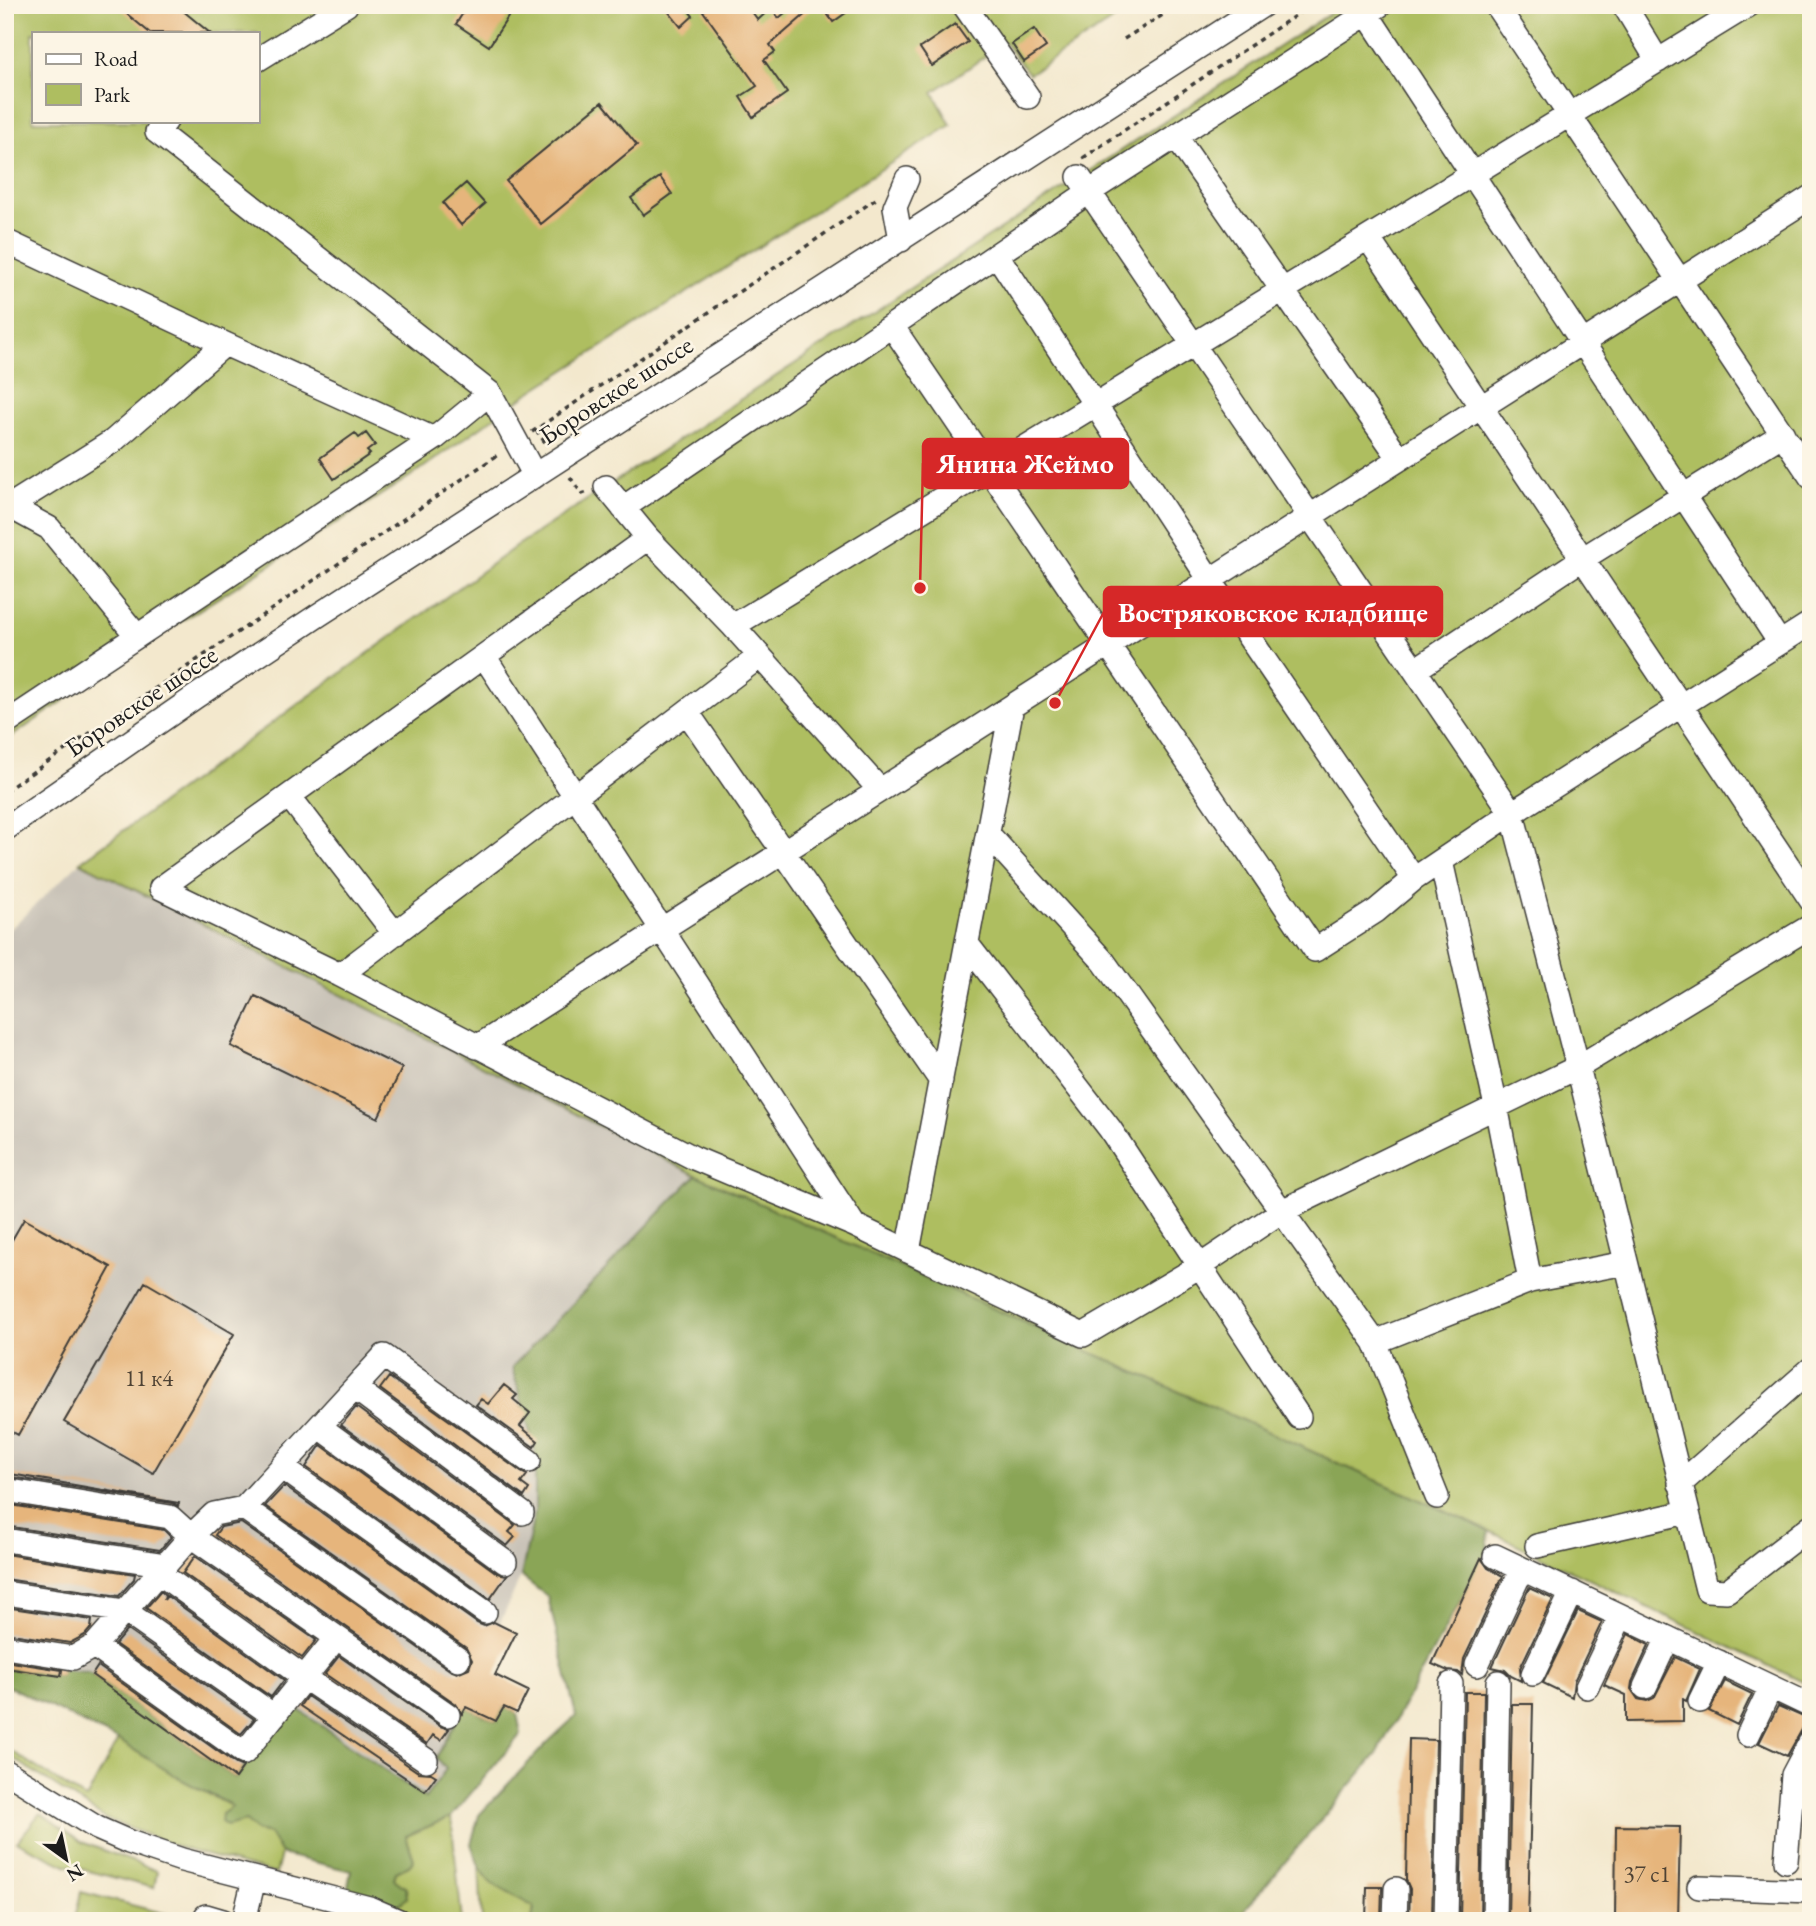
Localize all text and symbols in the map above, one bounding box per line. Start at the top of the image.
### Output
legend [32,32,259,122]
text: Road [94,45,138,72]
text: Park [94,81,131,108]
street label: Боровское шоссе [533,328,699,452]
callout: Янина Жеймо [923,439,1128,488]
text: Янина Жеймо [935,445,1114,481]
callout: Востряковское кладбище [1104,587,1442,636]
text: Востряковское кладбище [1118,594,1428,630]
street label: Боровское шоссе [58,637,224,765]
house number: 11 к4 [125,1363,174,1393]
north arrow [32,1825,102,1895]
text: N [61,1858,88,1888]
house number: 37 с1 [1623,1859,1671,1889]

